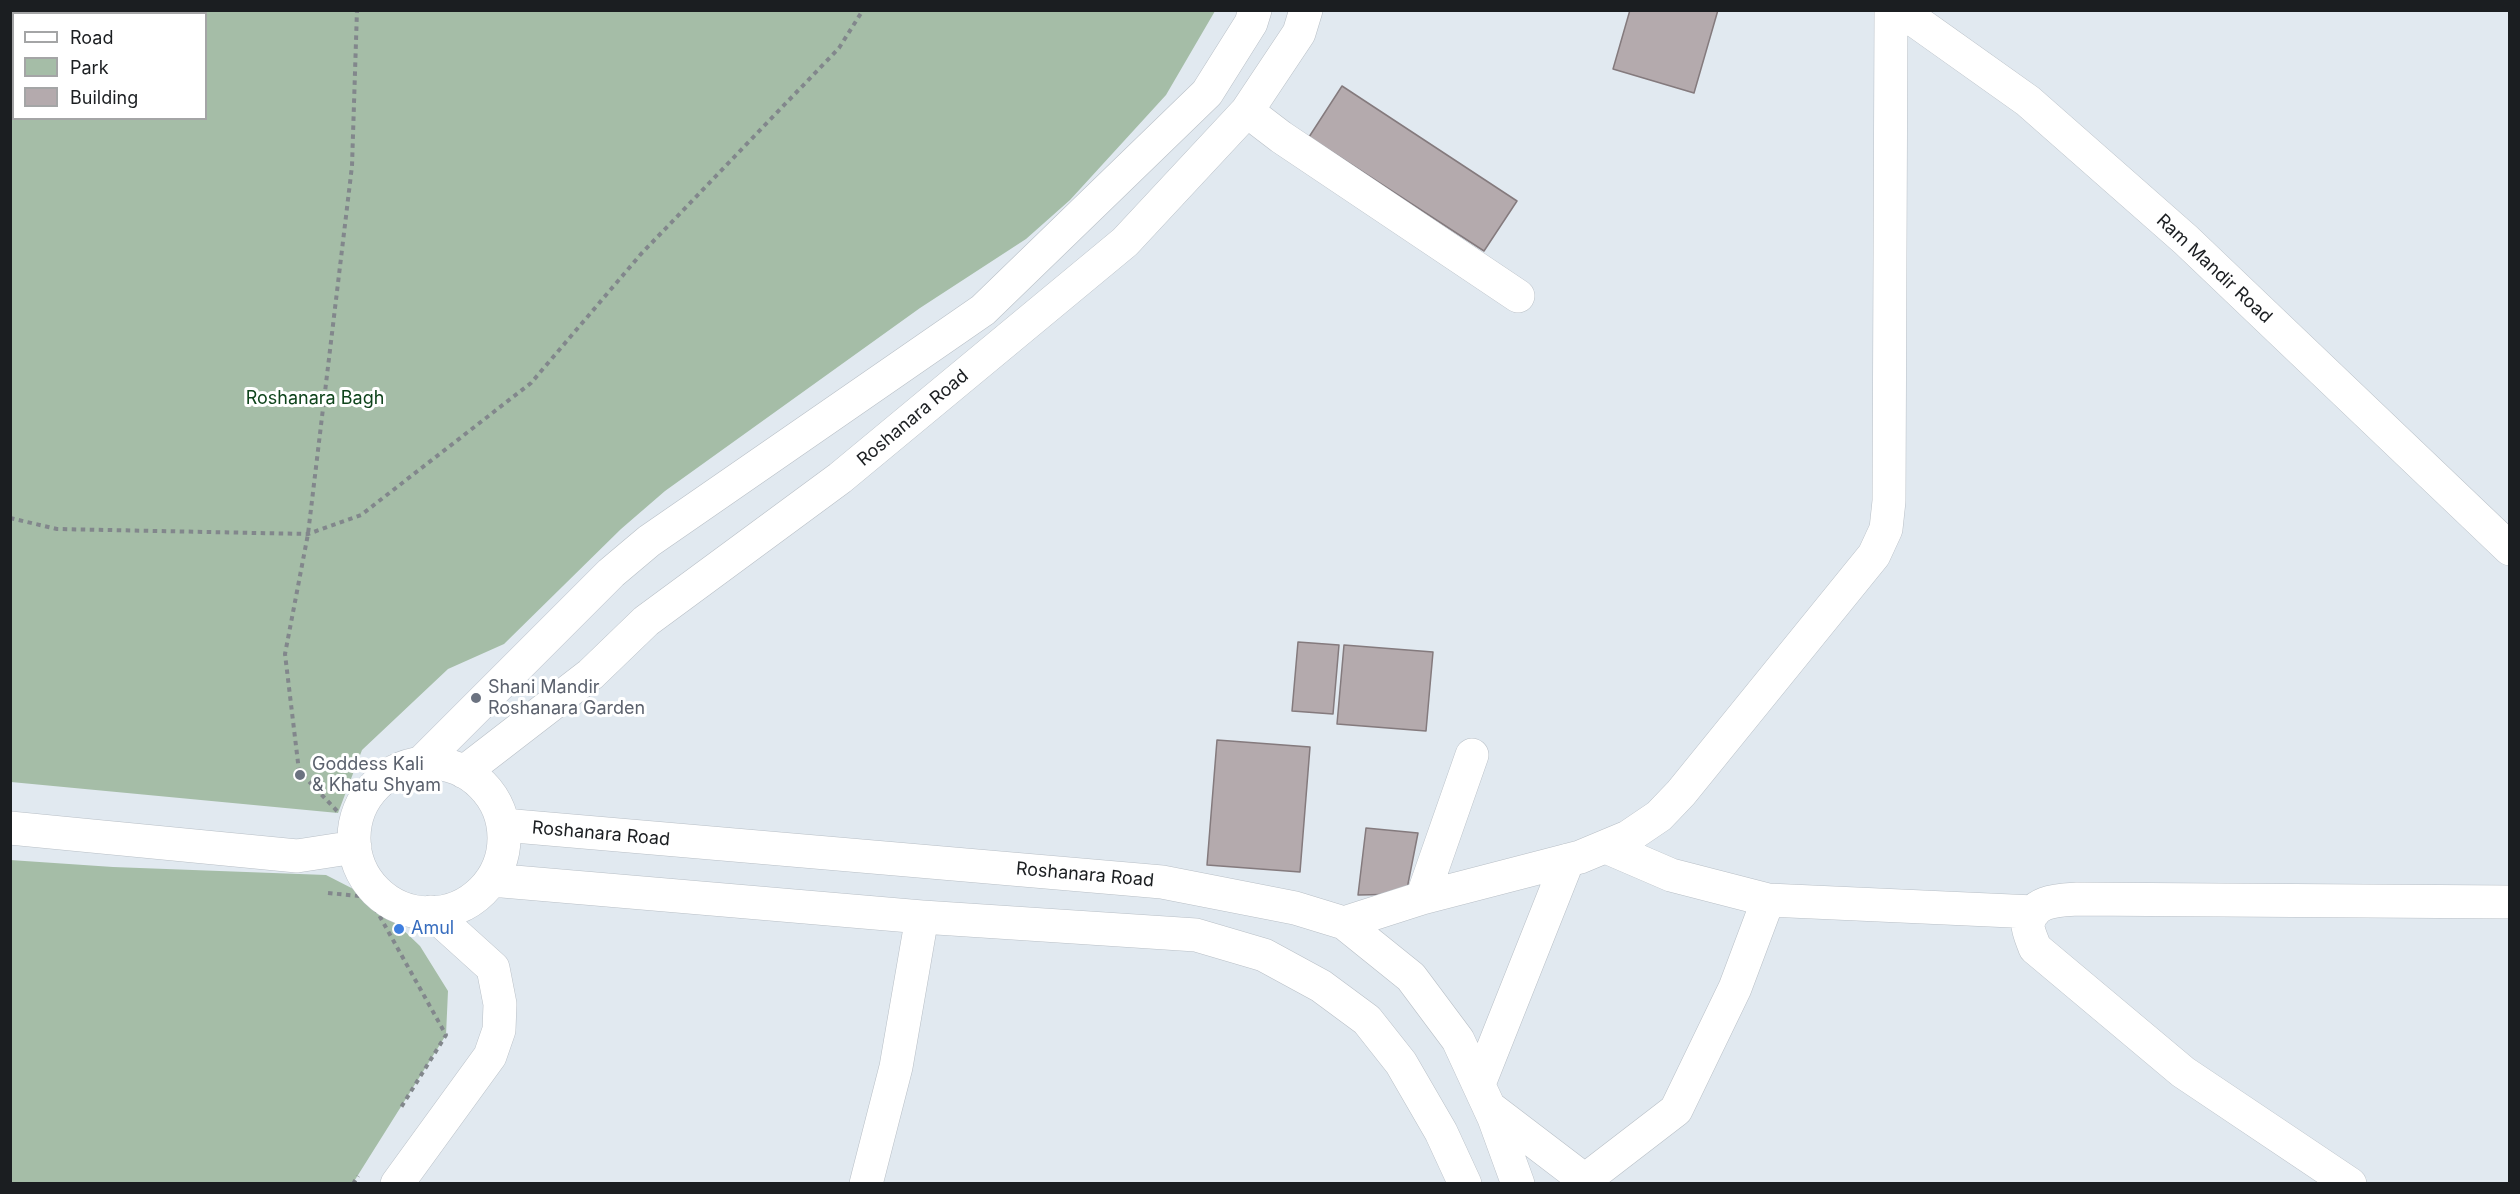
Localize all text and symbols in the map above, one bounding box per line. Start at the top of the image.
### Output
legend [12,12,207,120]
text: Road [70,27,113,48]
text: Park [70,57,109,78]
text: Building [70,87,138,108]
street label: Ram Mandir Road [2152,210,2276,328]
street label: Roshanara Road [853,365,973,471]
park label: Roshanara Bagh [246,388,384,410]
place label: Shani Mandir Roshanara Garden [488,677,645,720]
marker: Shani Mandir Roshanara Garden [469,691,483,705]
place label: Goddess Kali & Khatu Shyam [312,754,441,796]
marker: Goddess Kali & Khatu Shyam [293,768,307,782]
street label: Roshanara Road [531,817,671,851]
street label: Roshanara Road [1015,858,1155,892]
place label: Amul [411,918,454,940]
marker: Amul [392,922,406,936]

